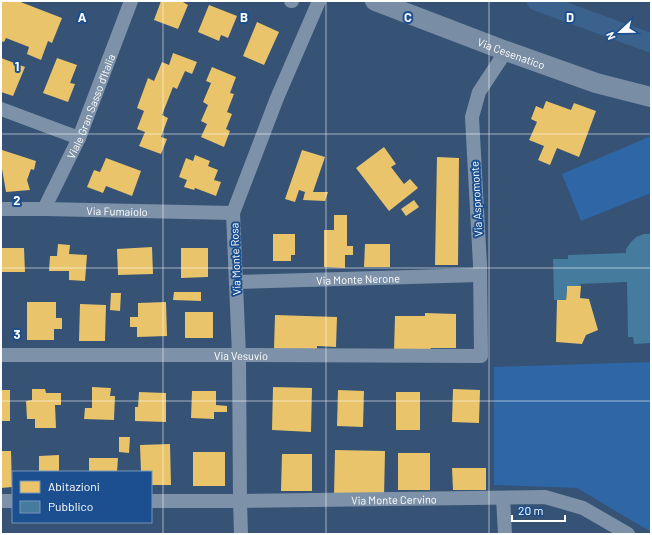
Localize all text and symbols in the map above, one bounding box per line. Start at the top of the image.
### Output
text: A [78,9,87,25]
text: B [240,9,248,25]
text: C [404,9,412,25]
text: D [566,9,574,25]
north arrow [600,12,640,52]
text: N [603,30,618,42]
street label: Via Cesenatico [476,34,547,71]
street label: Viale Gran Sasso d'Italia [63,52,117,161]
text: 1 [15,58,19,74]
street label: Via Aspromonte [468,161,484,237]
text: 2 [13,192,21,208]
street label: Via Fumaiolo [86,203,148,218]
street label: Via Monte Rosa [227,223,243,295]
street label: Via Monte Nerone [316,271,400,286]
text: 3 [13,326,21,342]
street label: Via Vesuvio [214,348,268,362]
legend [12,471,152,523]
text: Abitazioni [48,479,100,493]
street label: Via Monte Cervino [351,492,437,506]
scale bar [512,497,565,523]
text: Pubblico [48,499,93,513]
text: 20 m [518,503,544,517]

